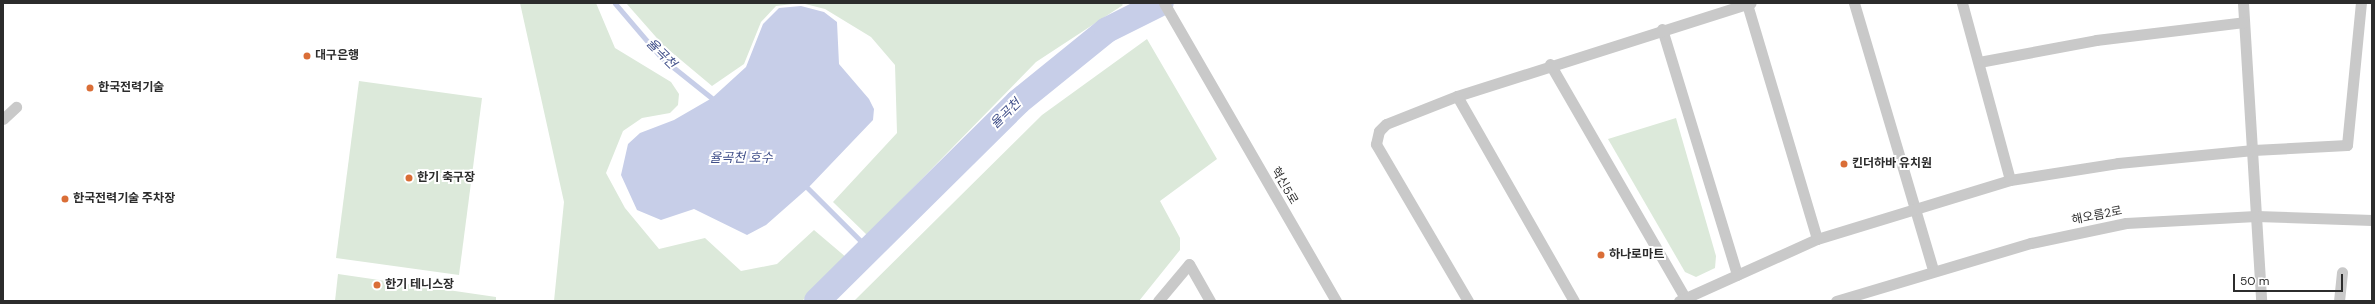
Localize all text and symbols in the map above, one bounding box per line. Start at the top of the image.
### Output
water label: 율곡천 [643,36,679,72]
place label: 대구은행 [315,49,359,63]
marker: 대구은행 [302,51,312,61]
place label: 한국전력기술 [98,81,164,95]
marker: 한국전력기술 [85,83,95,93]
water label: 율곡천 [988,96,1024,132]
water label: 율곡천 호수 [709,150,773,166]
place label: 킨더하바 유치원 [1852,157,1932,171]
marker: 킨더하바 유치원 [1839,159,1849,169]
street label: 혁신5로 [1268,165,1300,207]
place label: 한기 축구장 [417,171,475,185]
marker: 한기 축구장 [404,173,414,183]
place label: 한국전력기술 주차장 [73,192,175,206]
marker: 한국전력기술 주차장 [60,194,70,204]
street label: 해오름2로 [2071,204,2123,228]
place label: 하나로마트 [1609,248,1664,262]
marker: 하나로마트 [1596,250,1606,260]
scale bar [2235,266,2345,292]
text: 50 m [2240,273,2269,289]
place label: 한기 테니스장 [385,278,454,292]
marker: 한기 테니스장 [372,280,382,290]

